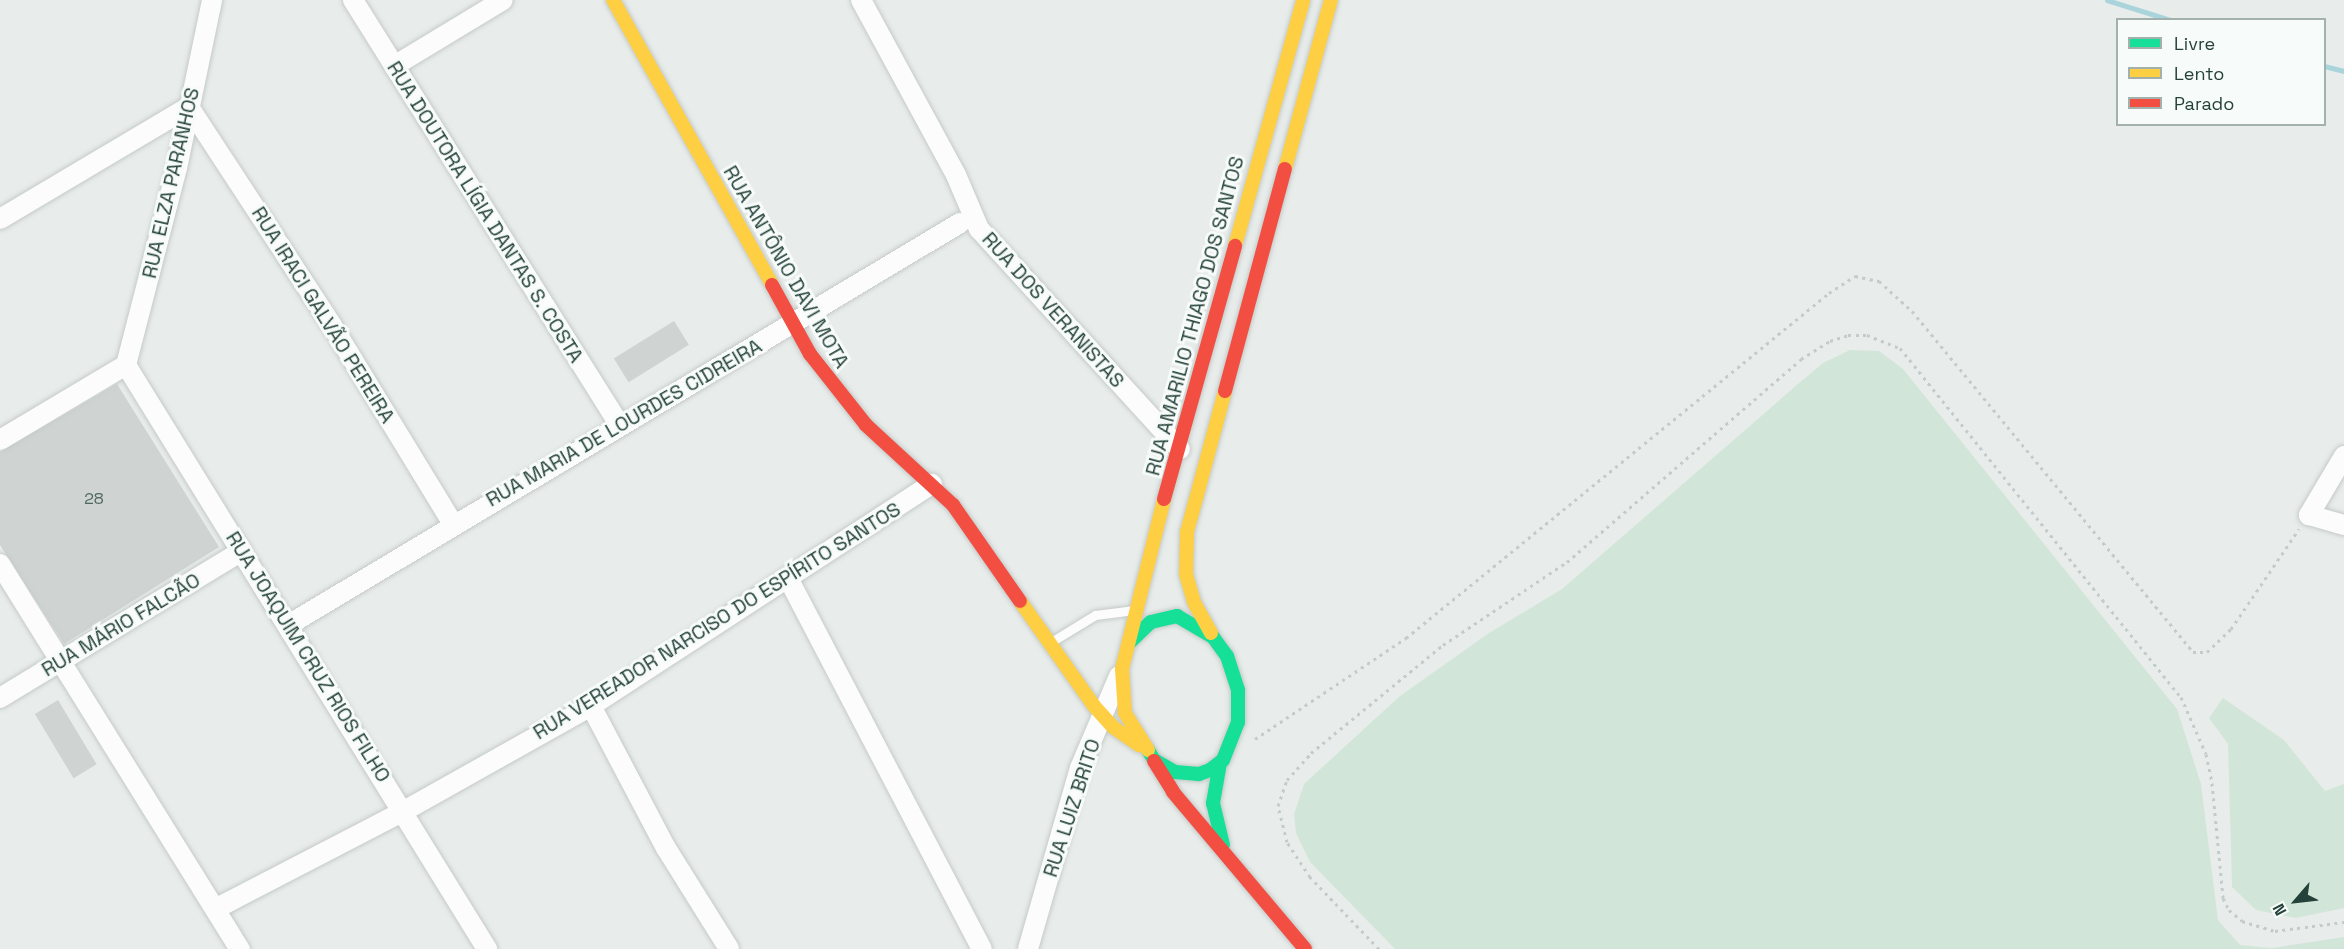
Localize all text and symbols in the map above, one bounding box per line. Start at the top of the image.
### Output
legend [2116,18,2326,126]
text: Livre [2174,32,2215,55]
street label: RUA DOUTORA LÍGIA DANTAS S. COSTA [382,56,588,368]
text: Lento [2174,62,2224,85]
street label: RUA ELZA PARANHOS [137,85,205,281]
text: Parado [2174,92,2234,115]
street label: RUA AMARILIO THIAGO DOS SANTOS [1141,153,1249,479]
street label: RUA ANTÔNIO DAVI MOTA [718,161,854,373]
street label: RUA IRACI GALVÃO PEREIRA [246,202,400,428]
street label: RUA DOS VERANISTAS [977,227,1129,393]
street label: RUA MARIA DE LOURDES CIDREIRA [482,334,766,512]
house number: 28 [84,489,104,509]
street label: RUA VEREADOR NARCISO DO ESPÍRITO SANTOS [529,497,905,745]
street label: RUA JOAQUIM CRUZ RIOS FILHO [221,527,395,787]
street label: RUA MÁRIO FALCÃO [37,568,205,682]
street label: RUA LUIZ BRITO [1038,736,1106,880]
north arrow [2266,871,2326,931]
text: N [2268,900,2291,919]

